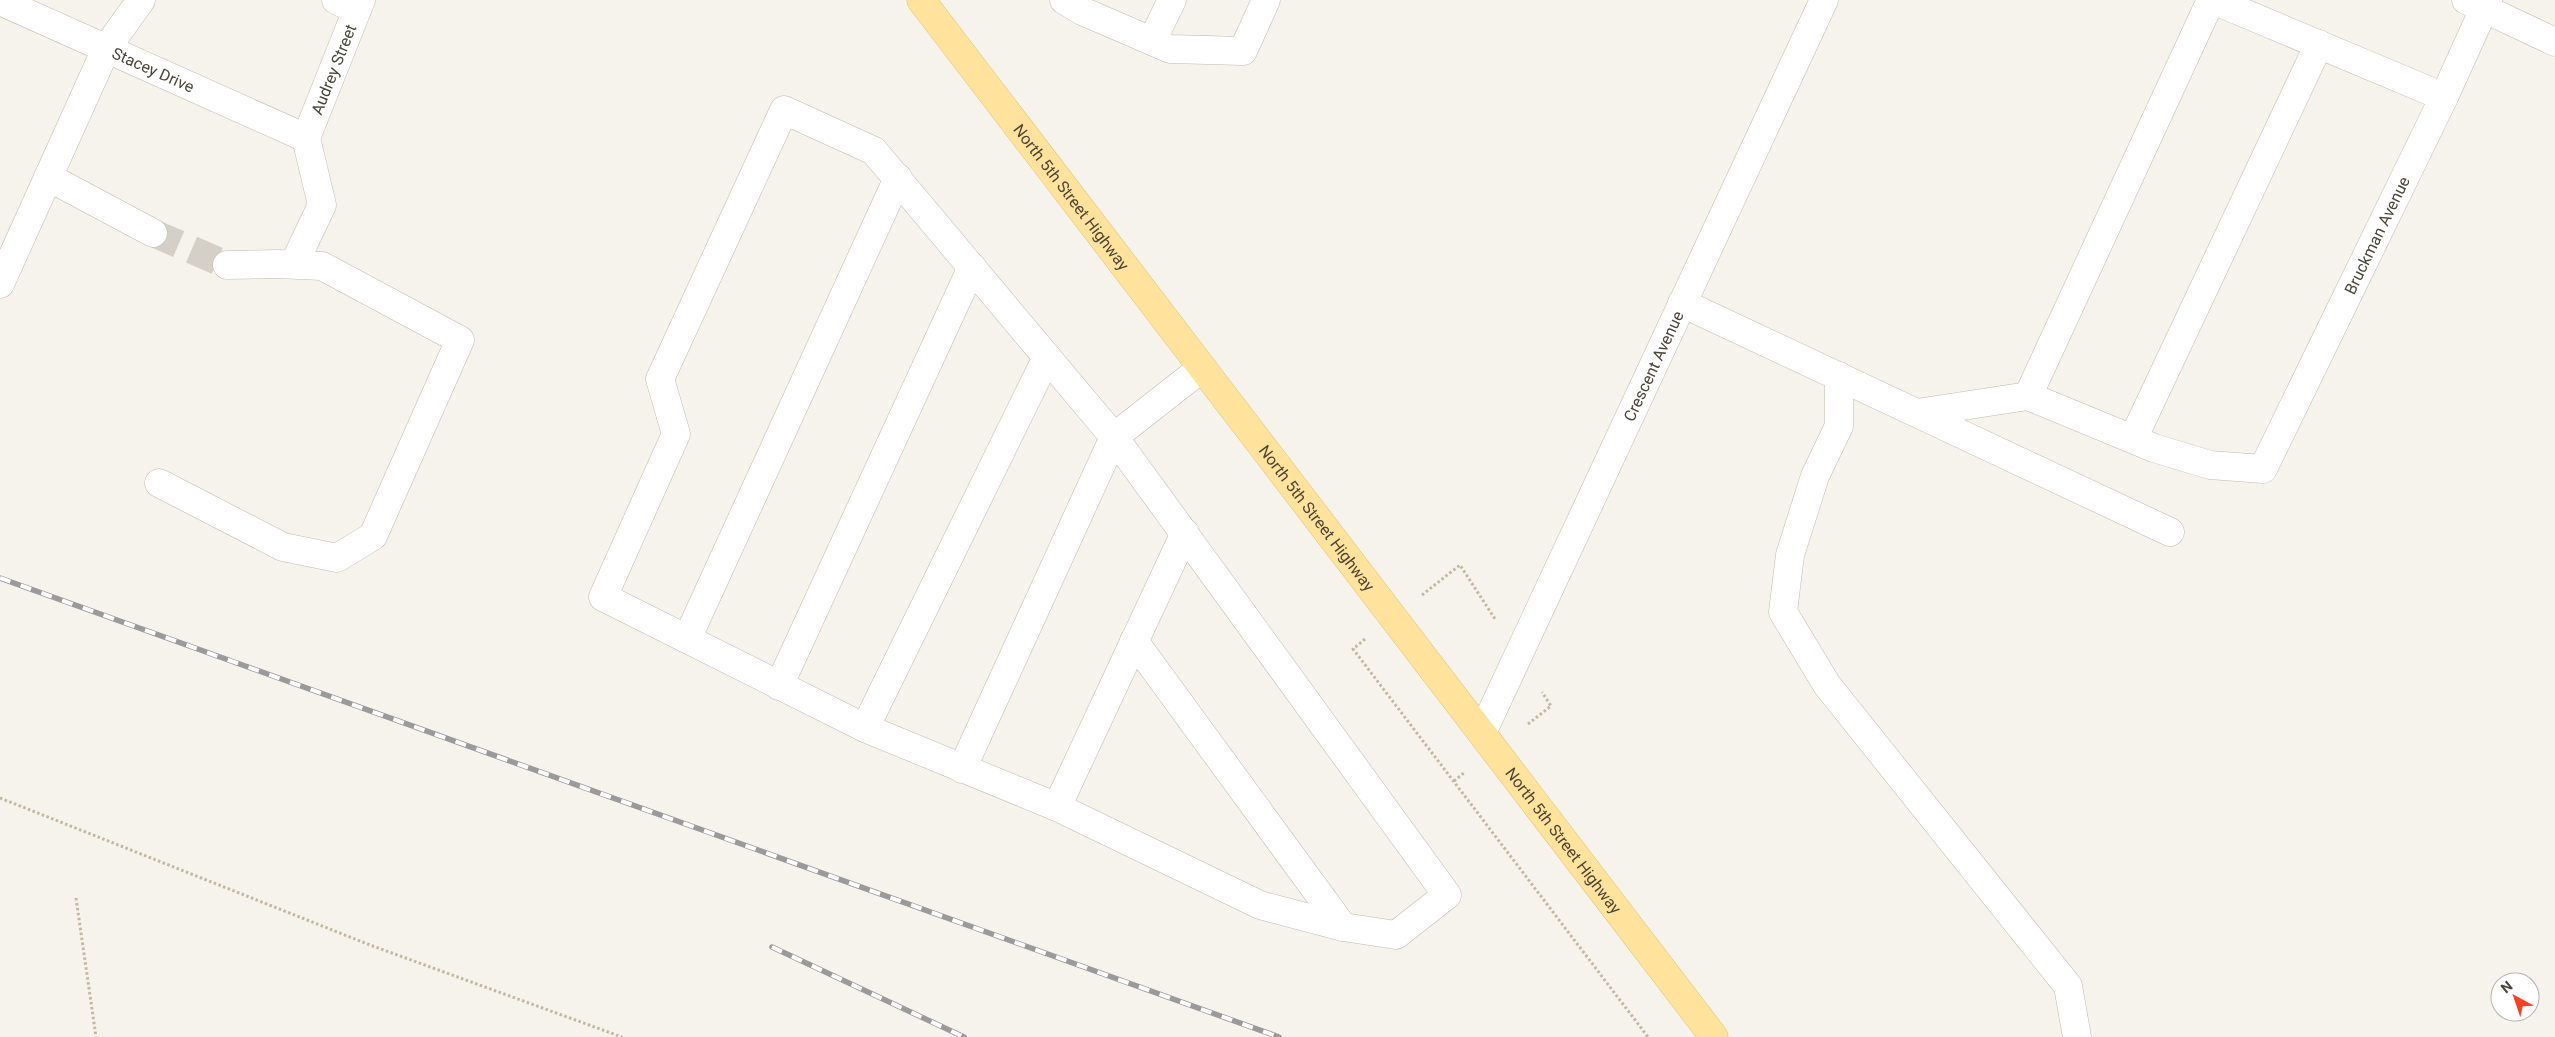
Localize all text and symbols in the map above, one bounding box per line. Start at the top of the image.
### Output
street label: Audrey Street [307,21,360,117]
street label: Stacey Drive [109,44,197,97]
street label: North 5th Street Highway [1009,120,1133,274]
street label: Bruckman Avenue [2341,173,2414,297]
street label: Crescent Avenue [1620,308,1688,424]
street label: North 5th Street Highway [1255,441,1379,595]
street label: North 5th Street Highway [1501,764,1625,918]
north arrow [2490,972,2540,1022]
text: N [2498,978,2516,996]

